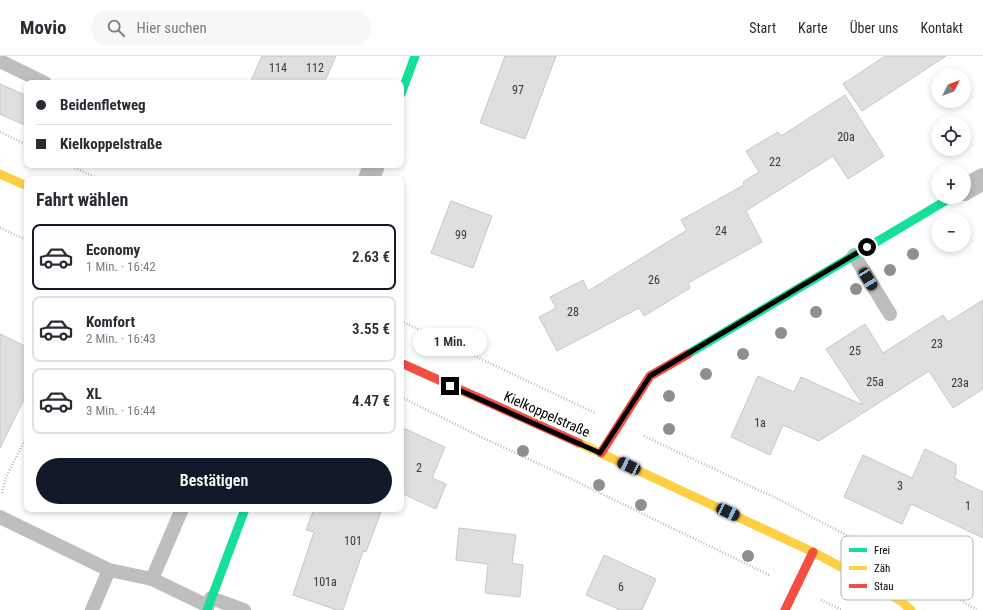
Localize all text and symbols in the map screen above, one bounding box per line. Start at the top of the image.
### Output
search box [91,10,371,46]
text: Movio [20,16,67,39]
icon: search [105,17,127,39]
text: Hier suchen [137,19,207,37]
text: Start [749,20,776,36]
text: Karte [798,20,828,36]
text: Über uns [850,20,898,36]
text: Kontakt [920,20,963,36]
house number: 114 [269,61,287,75]
house number: 112 [306,61,324,75]
north arrow [931,68,971,108]
map controls [931,68,971,252]
house number: 97 [512,83,524,97]
text: Beidenfletweg [60,96,146,114]
button: locate [931,116,971,156]
house number: 20a [837,130,855,144]
text: Kielkoppelstraße [60,135,162,153]
house number: 22 [769,155,781,169]
button: + [931,164,971,204]
text: Fahrt wählen [36,189,128,210]
button: − [931,212,971,252]
house number: 24 [715,224,727,238]
house number: 99 [455,228,467,242]
route start [858,238,876,256]
icon: car [38,239,74,275]
text: Economy [86,241,140,259]
text: 2.63 € [352,248,390,266]
text: 1 Min. · 16:42 [86,259,156,274]
car [857,266,879,292]
house number: 26 [648,273,660,287]
house number: 28 [567,305,579,319]
icon: car [38,311,74,347]
text: Komfort [86,313,135,331]
text: 3.55 € [352,320,390,338]
callout: 1 Min. [413,328,487,356]
text: 2 Min. · 16:43 [86,331,156,346]
text: 1 Min. [434,334,466,349]
house number: 23 [931,337,943,351]
house number: 25 [849,344,861,358]
house number: 25a [866,375,884,389]
house number: 23a [951,376,969,390]
route end [441,377,459,395]
icon: car [38,383,74,419]
text: XL [86,385,102,403]
street label: Kielkoppelstraße [501,388,593,440]
text: 4.47 € [352,392,390,410]
text: 3 Min. · 16:44 [86,403,156,418]
house number: 1a [754,416,766,430]
car [616,455,642,477]
button: Bestätigen [36,458,392,504]
house number: 2 [416,461,422,475]
house number: 3 [897,479,903,493]
house number: 1 [965,499,971,513]
car [715,501,741,523]
house number: 101 [344,534,362,548]
legend [841,536,973,600]
text: Frei [874,544,890,557]
text: Zäh [874,562,890,575]
house number: 101a [313,575,337,589]
house number: 6 [618,580,624,594]
text: Stau [874,580,894,593]

